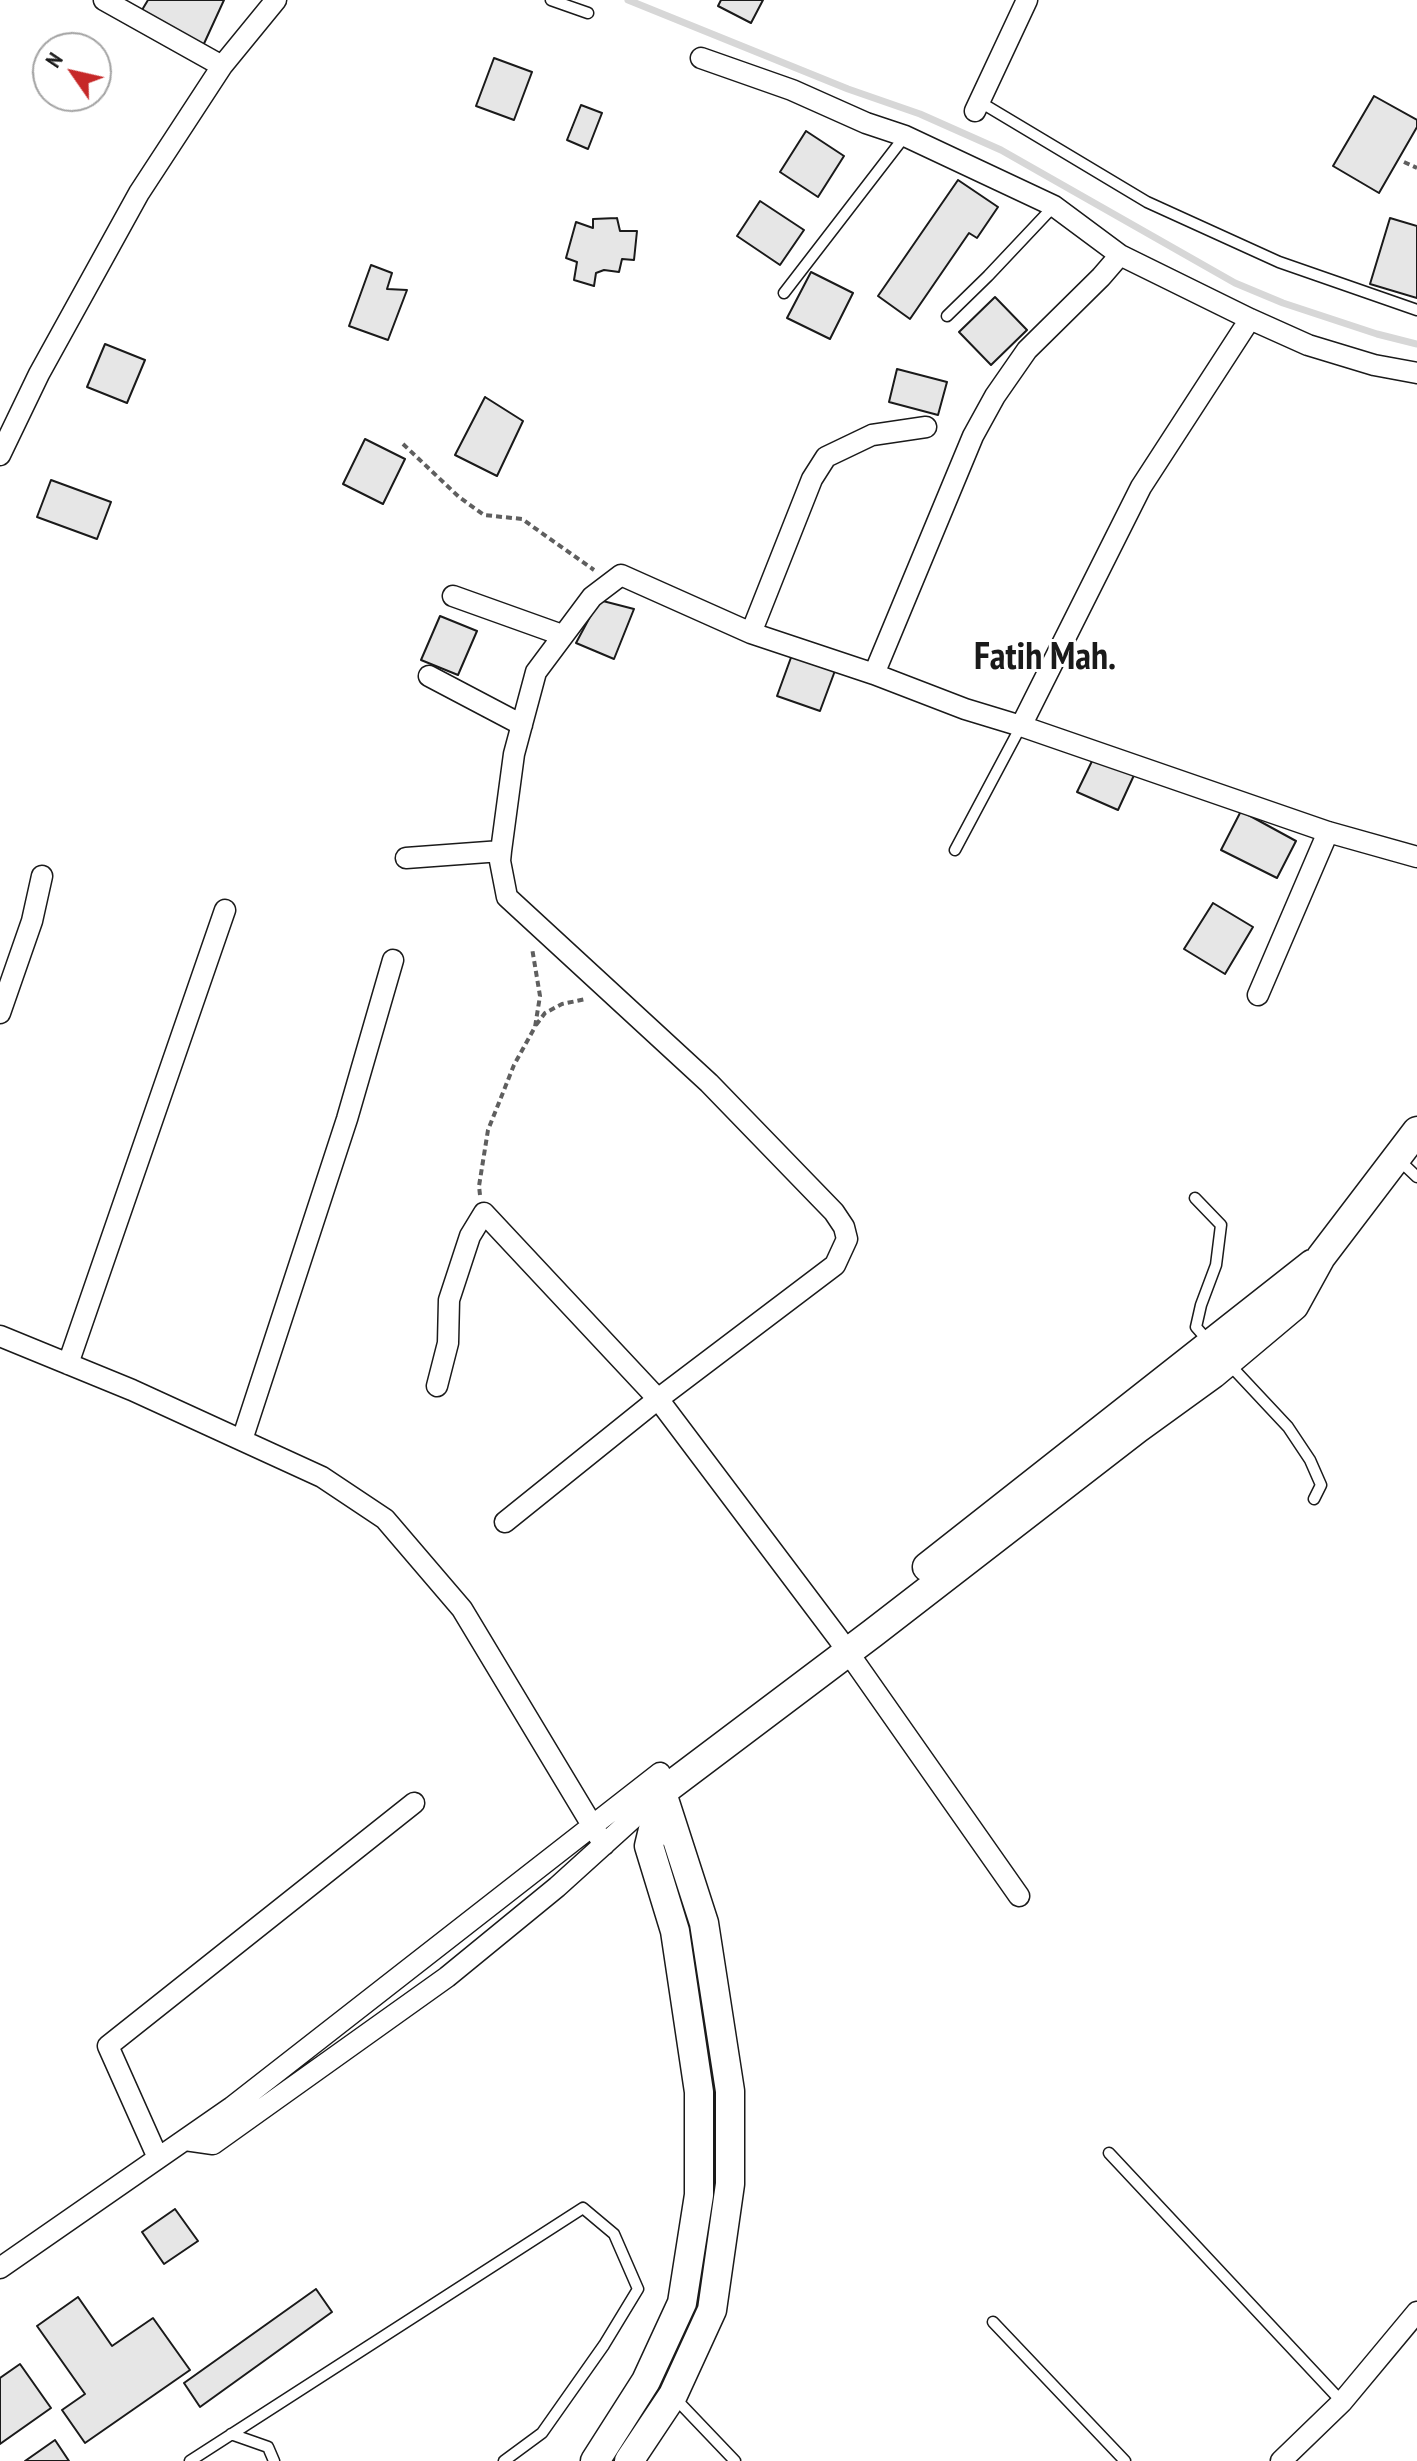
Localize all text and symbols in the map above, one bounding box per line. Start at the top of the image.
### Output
north arrow [32,32,112,112]
text: N [39,47,69,72]
district label: Fatih Mah. [974,635,1116,681]

